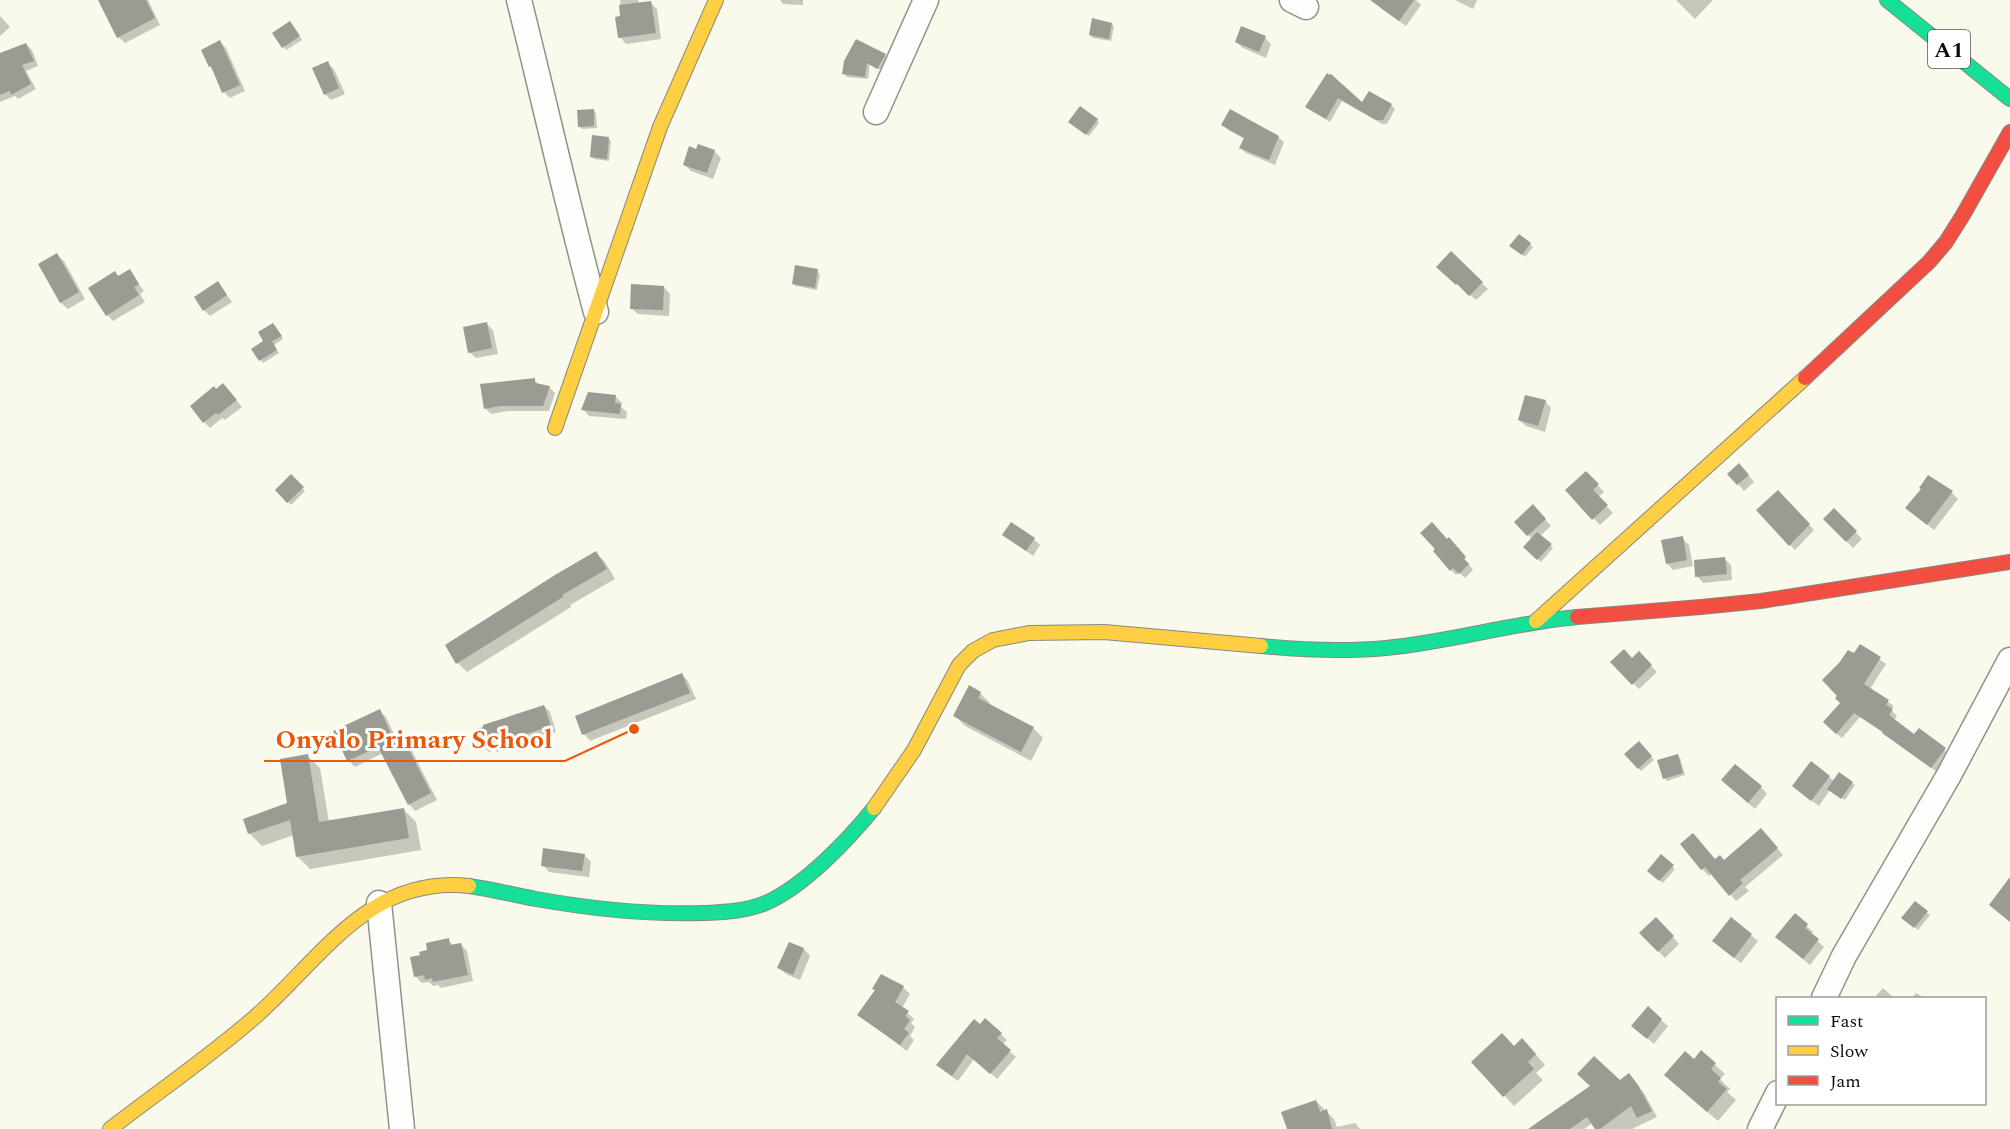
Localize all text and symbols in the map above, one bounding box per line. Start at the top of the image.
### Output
road number: A1 [1928,30,1970,68]
callout: Onyalo Primary School [264,717,565,761]
text: Onyalo Primary School [276,720,552,760]
legend [1776,997,1986,1105]
text: Fast [1830,1008,1863,1035]
text: Slow [1830,1038,1869,1065]
text: Jam [1830,1068,1861,1095]

